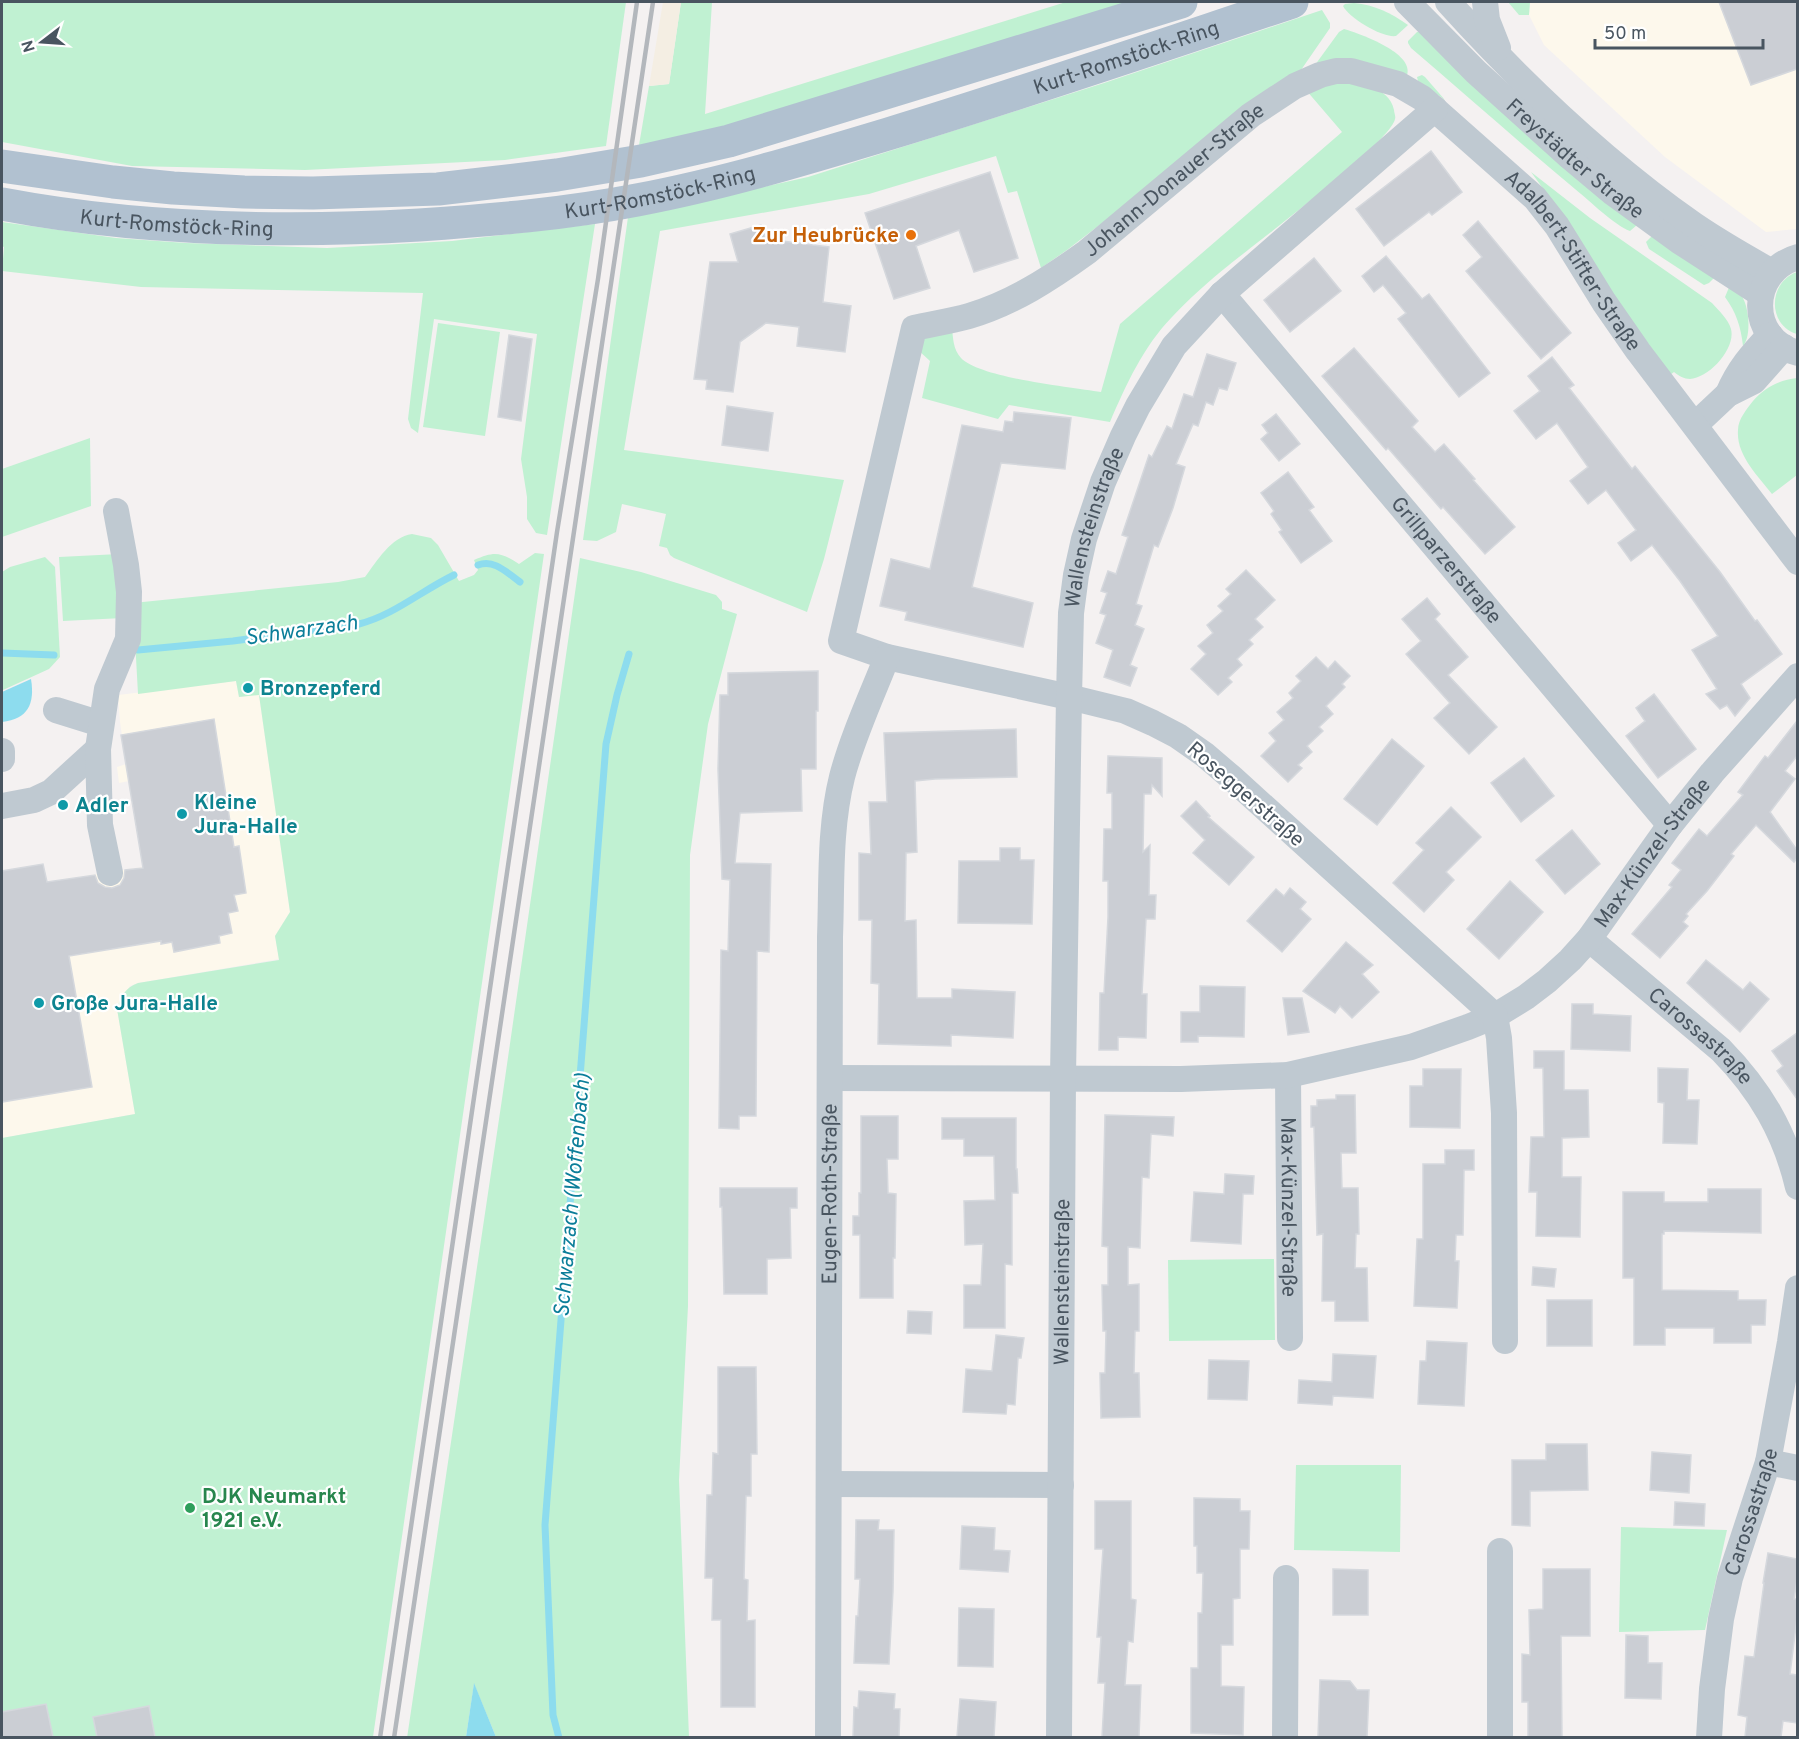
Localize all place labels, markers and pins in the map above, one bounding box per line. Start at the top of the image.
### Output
place label: Zur Heubrücke [753,223,899,250]
marker: Zur Heubrücke [904,228,918,242]
place label: Bronzepferd [260,676,381,703]
marker: Bronzepferd [241,681,255,695]
place label: Kleine Jura-Halle [194,790,298,841]
place label: Adler [75,793,129,820]
marker: Adler [56,798,70,812]
marker: Kleine Jura-Halle [175,807,189,821]
place label: Große Jura-Halle [51,991,218,1018]
marker: Große Jura-Halle [32,996,46,1010]
place label: DJK Neumarkt 1921 e.V. [202,1484,346,1535]
marker: DJK Neumarkt 1921 e.V. [183,1501,197,1515]

